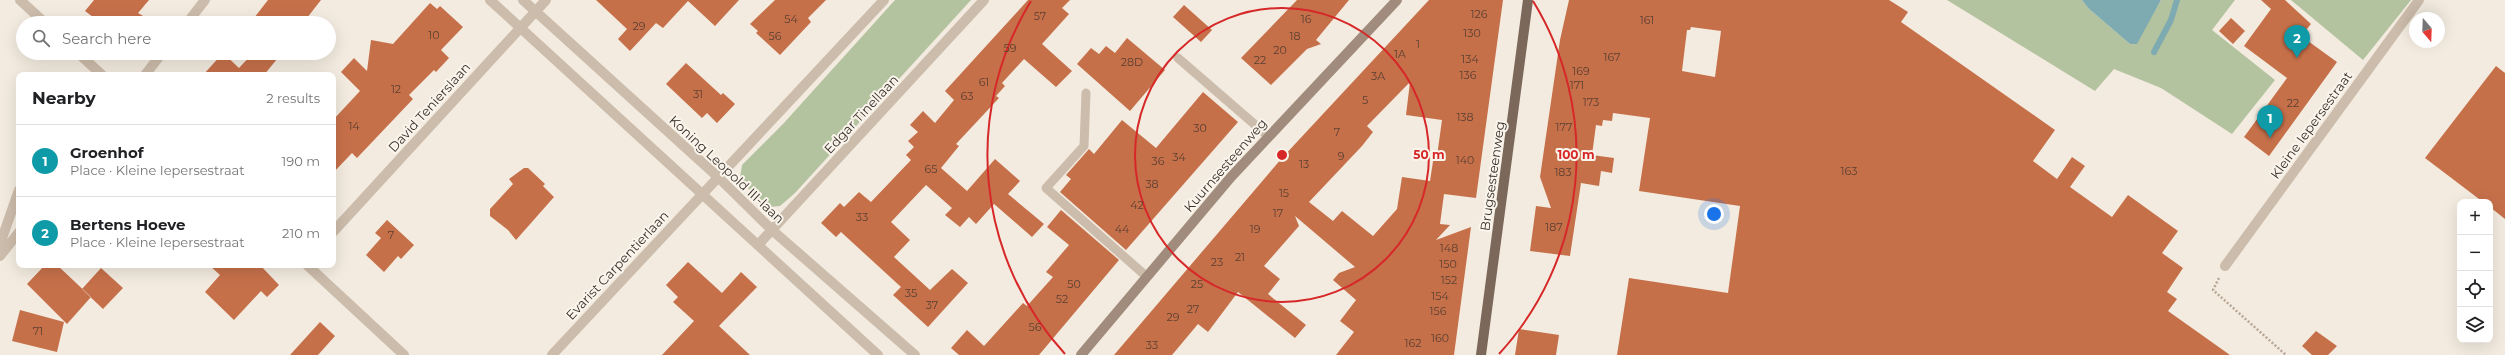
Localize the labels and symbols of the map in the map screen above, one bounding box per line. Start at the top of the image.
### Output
house number: 126 [1471,7,1488,21]
house number: 57 [1034,9,1046,23]
house number: 54 [784,12,798,26]
house number: 16 [1301,12,1312,26]
north arrow [2409,12,2445,48]
house number: 161 [1640,13,1654,27]
house number: 29 [633,19,646,33]
pin: 2 [2284,25,2310,58]
house number: 130 [1463,26,1481,40]
house number: 10 [428,28,440,42]
house number: 56 [769,29,782,43]
house number: 18 [1290,29,1301,43]
house number: 1 [1416,37,1420,51]
house number: 59 [1004,41,1017,55]
house number: 20 [1273,43,1287,57]
house number: 1A [1394,47,1406,61]
house number: 167 [1603,50,1621,64]
house number: 134 [1461,52,1479,66]
house number: 22 [1254,53,1266,67]
house number: 28D [1121,55,1143,69]
street label: David Tenierslaan [385,59,473,155]
house number: 169 [1572,64,1590,78]
house number: 136 [1460,68,1477,82]
street label: Kleine Iepersestraat [2267,68,2355,182]
house number: 3A [1371,69,1385,83]
street label: Edgar Tinellaan [821,71,901,157]
house number: 61 [979,75,989,89]
house number: 171 [1570,78,1584,92]
house number: 12 [391,82,401,96]
house number: 31 [693,87,703,101]
house number: 63 [961,89,973,103]
house number: 5 [1362,93,1368,107]
house number: 173 [1583,95,1599,109]
house number: 22 [2287,96,2299,110]
pin: 1 [2257,105,2283,138]
house number: 138 [1456,110,1474,124]
street label: Koning Leopold III-laan [666,112,788,226]
street label: Kuurnsesteenweg [1180,115,1270,215]
house number: 14 [348,119,360,133]
street label: Brugsesteenweg [1476,120,1508,232]
house number: 177 [1556,120,1572,134]
house number: 30 [1193,121,1207,135]
house number: 7 [1334,125,1340,139]
text: 50 m [1413,147,1445,162]
text: 100 m [1558,147,1594,162]
centre of rings [1275,148,1289,162]
house number: 9 [1338,149,1345,163]
house number: 34 [1172,150,1186,164]
house number: 140 [1456,153,1474,167]
house number: 36 [1152,154,1165,168]
house number: 13 [1299,157,1309,171]
house number: 65 [925,162,937,176]
house number: 163 [1841,164,1857,178]
house number: 183 [1554,165,1572,179]
house number: 38 [1145,177,1159,191]
house number: 15 [1279,186,1289,200]
house number: 42 [1130,198,1144,212]
your location [1704,204,1724,224]
house number: 17 [1273,206,1283,220]
street label: Evarist Carpentierlaan [562,207,672,323]
house number: 33 [856,210,868,224]
house number: 187 [1545,220,1563,234]
house number: 44 [1115,222,1130,236]
house number: 19 [1250,222,1261,236]
house number: 7 [388,228,394,242]
house number: 148 [1440,241,1458,255]
house number: 21 [1235,250,1245,264]
house number: 23 [1211,255,1223,269]
house number: 150 [1439,257,1457,271]
house number: 152 [1441,273,1457,287]
house number: 50 [1067,277,1081,291]
house number: 25 [1191,277,1203,291]
house number: 35 [905,286,917,300]
house number: 154 [1431,289,1449,303]
house number: 52 [1056,292,1068,306]
house number: 37 [926,298,938,312]
house number: 27 [1187,302,1199,316]
house number: 156 [1430,304,1447,318]
house number: 29 [1167,310,1180,324]
house number: 56 [1029,320,1042,334]
house number: 71 [33,324,43,338]
house number: 160 [1431,331,1449,345]
house number: 162 [1405,336,1421,350]
house number: 33 [1146,338,1158,352]

